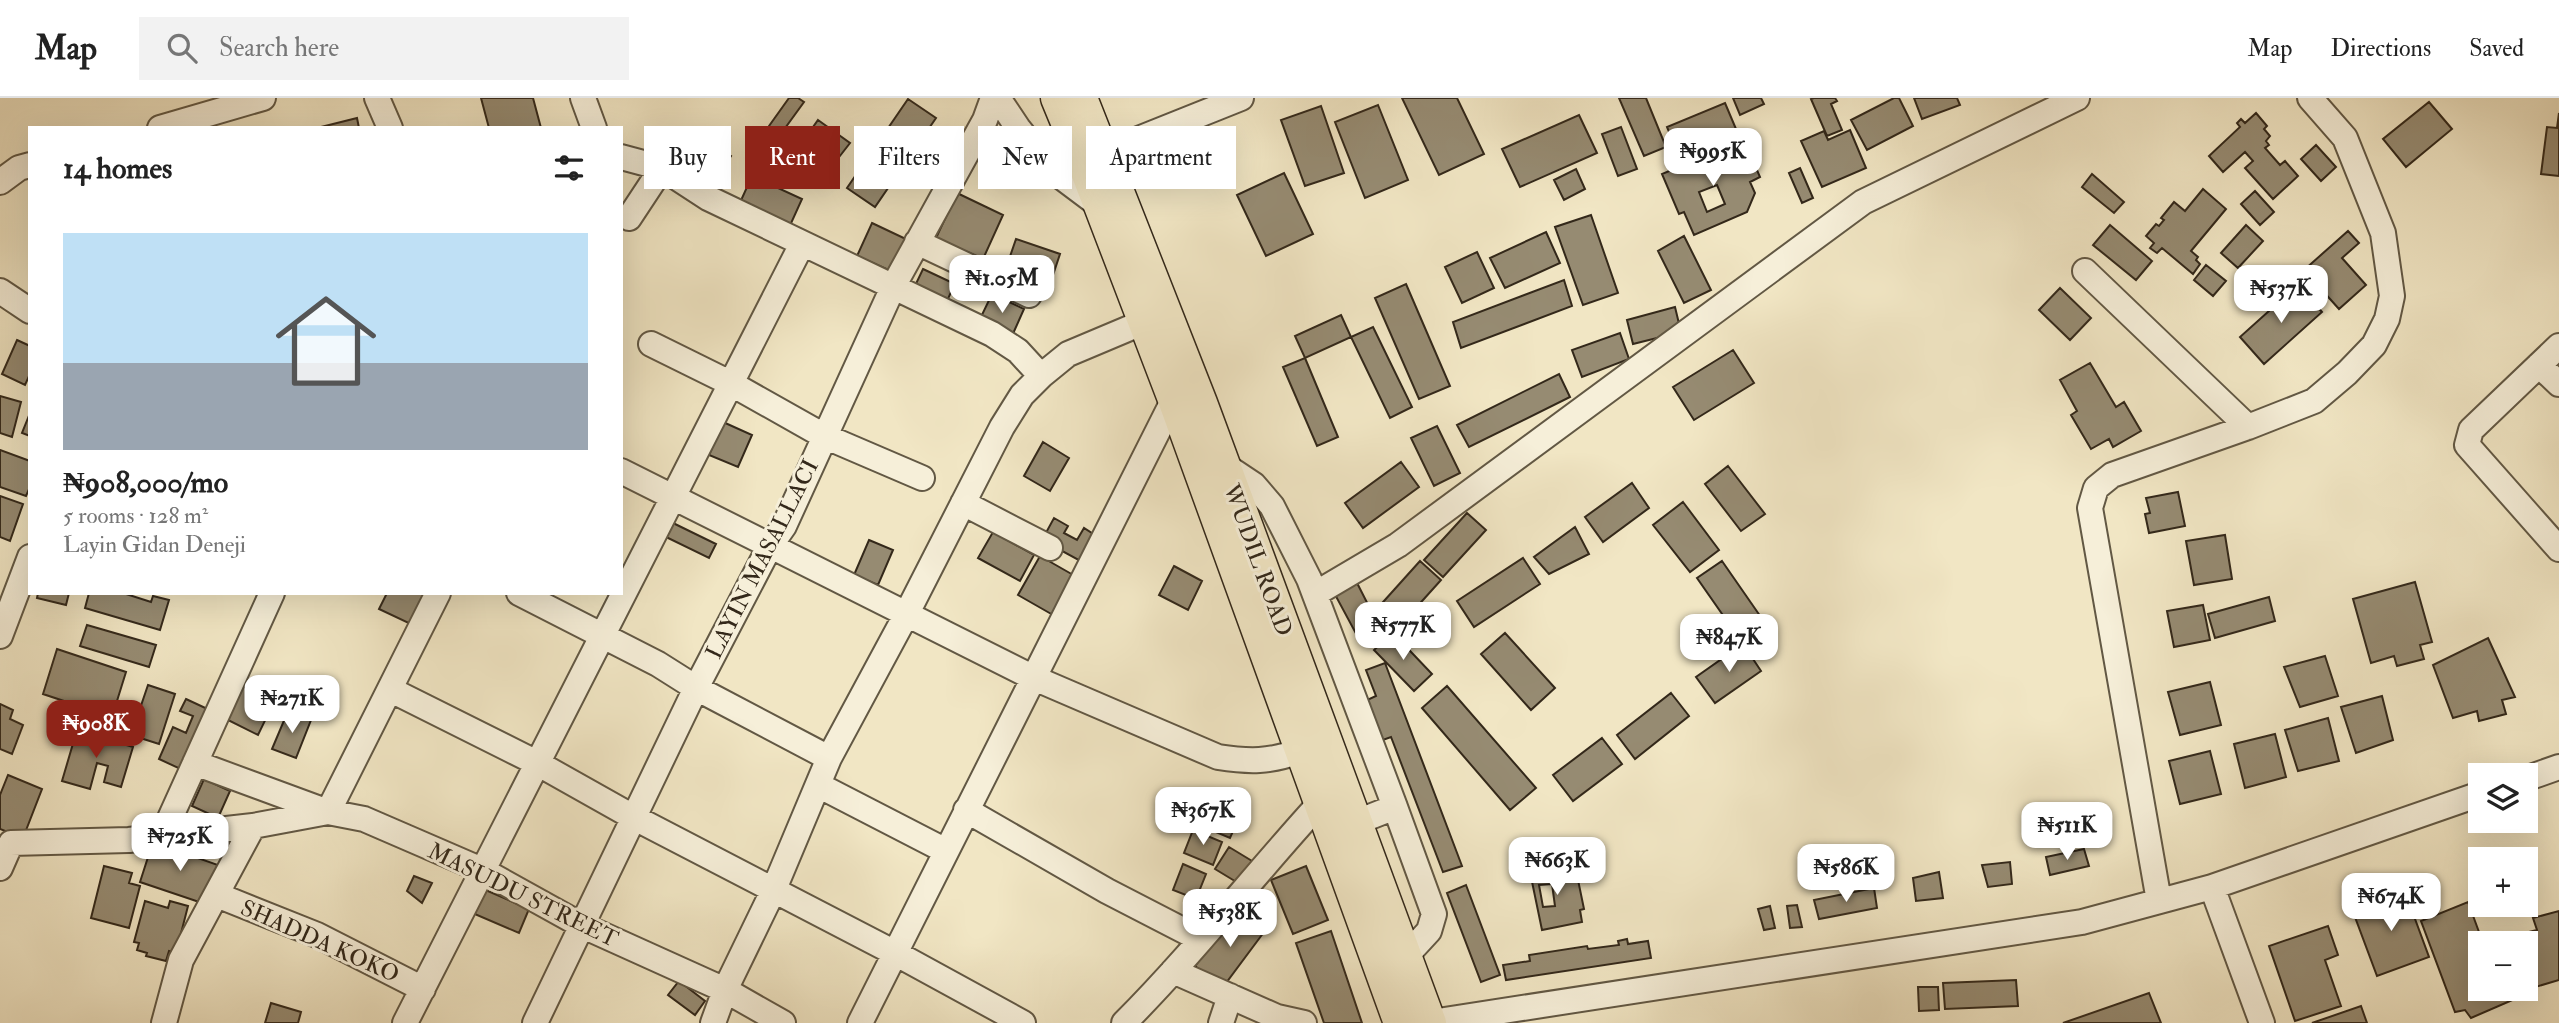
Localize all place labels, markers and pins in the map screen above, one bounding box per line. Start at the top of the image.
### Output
pin: ₦995K [1664,129,1762,188]
pin: ₦1.05M [945,256,1059,315]
pin: ₦537K [2232,266,2330,325]
pin: ₦577K [1354,602,1452,662]
pin: ₦847K [1680,614,1778,674]
pin: ₦271K [243,676,341,735]
pin: ₦908K [47,700,145,760]
pin: ₦367K [1154,788,1252,847]
pin: ₦511K [2018,802,2116,862]
pin: ₦725K [131,814,229,873]
pin: ₦663K [1508,838,1606,897]
pin: ₦586K [1797,844,1895,904]
pin: ₦674K [2342,874,2440,933]
pin: ₦538K [1181,890,1279,949]

